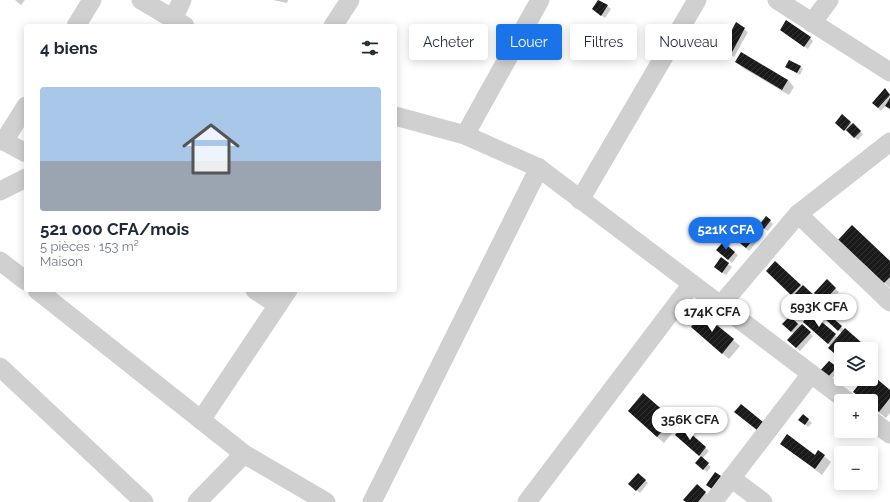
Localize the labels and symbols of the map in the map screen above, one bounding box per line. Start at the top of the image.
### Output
pin: 521K CFA [685,217,767,251]
pin: 593K CFA [778,294,860,328]
pin: 174K CFA [671,299,753,333]
pin: 356K CFA [649,407,731,441]

